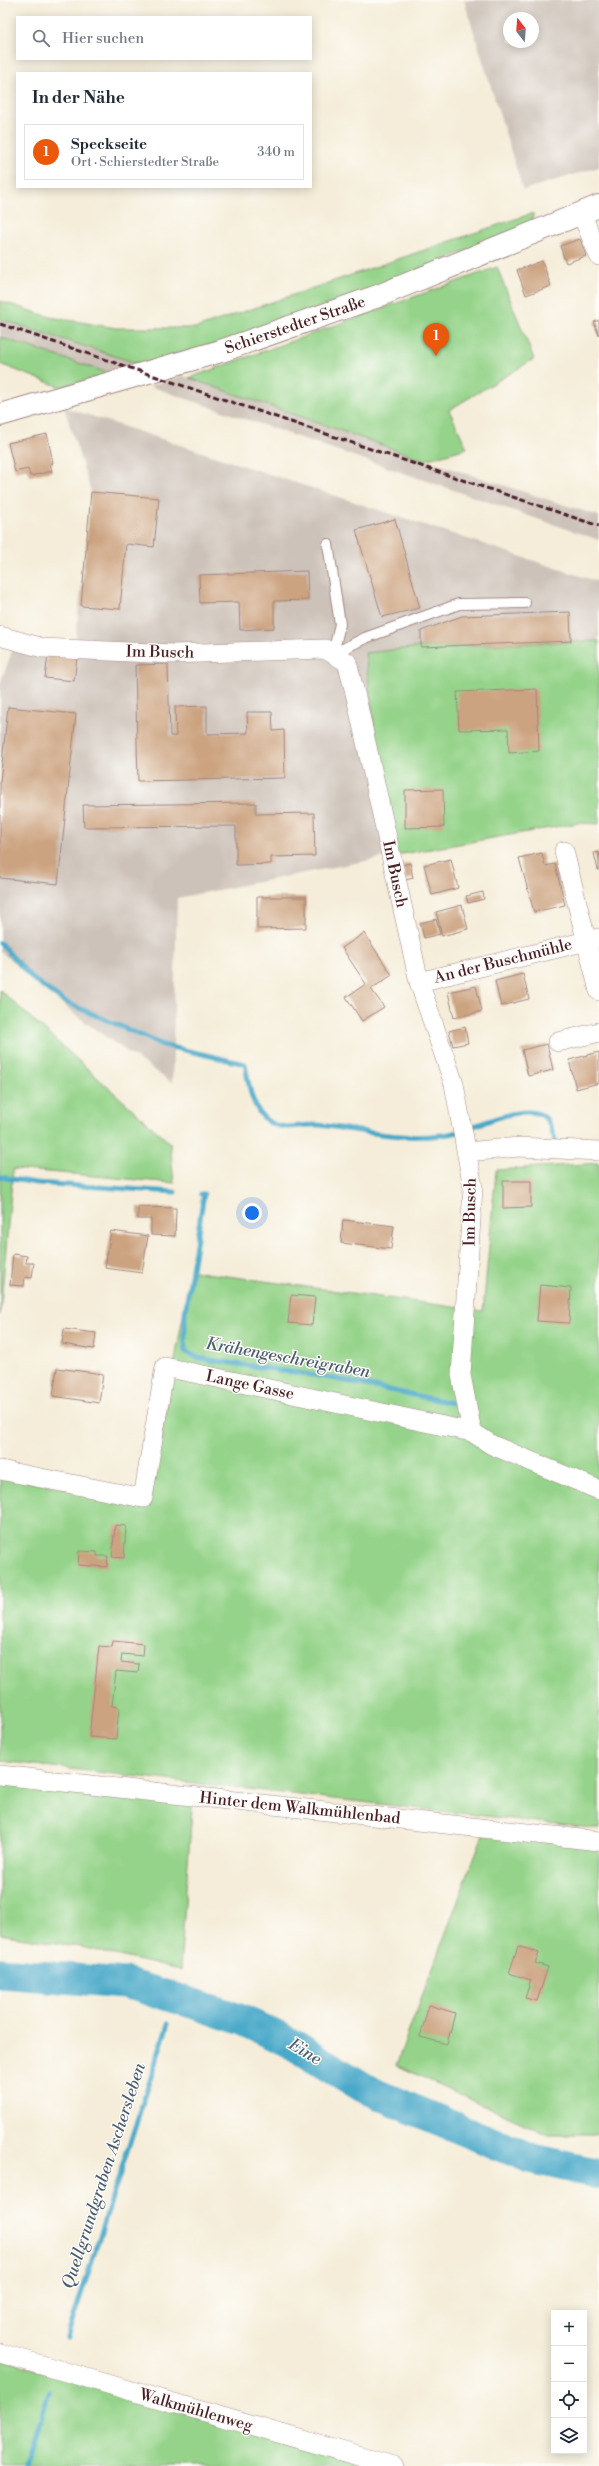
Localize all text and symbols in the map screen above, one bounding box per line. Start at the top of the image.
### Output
north arrow [503,12,539,48]
search box [16,16,312,60]
icon: search [30,27,52,49]
text: Hier suchen [62,29,144,48]
text: In der Nähe [32,87,125,109]
text: Speckseite [71,135,147,154]
text: 1 [43,144,49,160]
text: 340 m [257,144,295,160]
text: Ort · Schierstedter Straße [71,154,219,170]
street label: Schierstedter Straße [222,292,368,358]
pin: 1 [423,323,449,356]
street label: Im Busch [126,641,195,663]
street label: Im Busch [378,839,412,910]
street label: An der Buschmühle [431,934,574,988]
street label: Im Busch [459,1177,481,1246]
your location [242,1203,262,1223]
water label: Krähengeschreigraben [204,1333,372,1383]
street label: Lange Gasse [204,1366,296,1404]
street label: Hinter dem Walkmühlenbad [199,1788,401,1828]
water label: Eine [284,2033,325,2070]
water label: Quellgrundgraben Aschersleben [57,2060,151,2292]
map controls [551,2310,587,2454]
button: + [551,2310,587,2346]
button: − [551,2346,587,2382]
button: locate [551,2382,587,2418]
street label: Walkmühlenweg [136,2384,256,2436]
button: layers [551,2418,587,2454]

